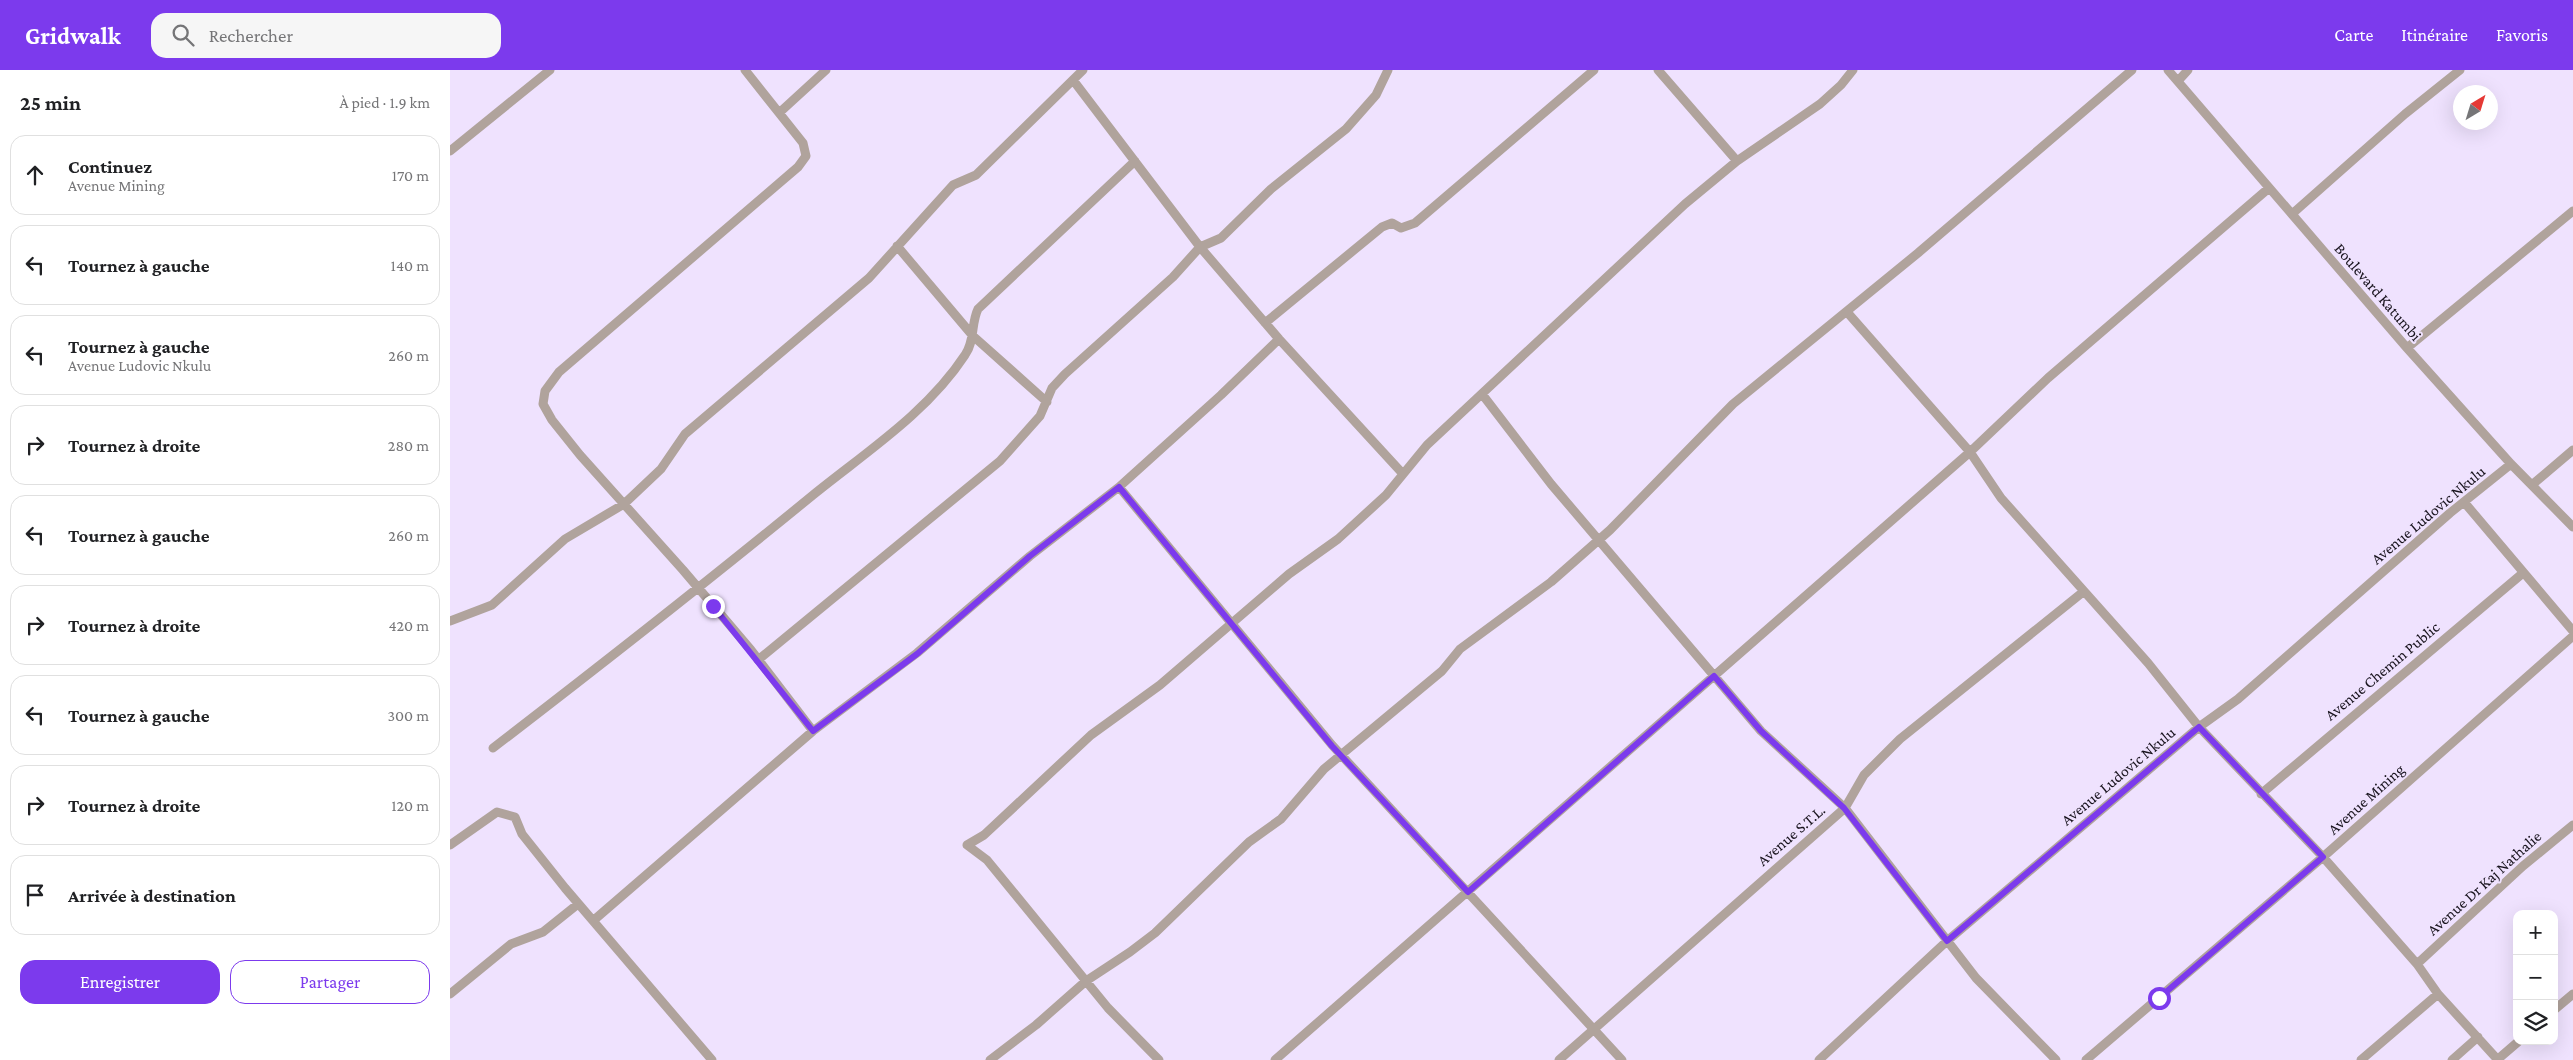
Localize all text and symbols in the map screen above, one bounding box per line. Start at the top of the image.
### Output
search box [151,13,501,58]
icon: search [169,21,197,49]
text: Gridwalk [25,22,121,49]
text: Rechercher [209,25,293,46]
text: Carte [2334,25,2373,45]
text: Itinéraire [2401,25,2468,45]
text: Favoris [2496,25,2548,45]
north arrow [2453,85,2498,130]
text: 25 min [20,91,81,115]
text: À pied · 1.9 km [339,94,430,111]
text: Continuez [68,156,152,177]
icon: ahead [21,161,49,189]
text: 170 m [392,167,429,184]
text: Avenue Mining [68,177,165,194]
street label: Boulevard Katumbi [2331,240,2425,344]
icon: left [21,251,49,279]
text: Tournez à gauche [68,255,210,276]
text: 140 m [391,257,429,274]
text: Tournez à gauche [68,336,210,357]
icon: left [21,341,49,369]
text: 260 m [388,347,429,364]
text: Avenue Ludovic Nkulu [68,357,211,374]
icon: right [21,431,49,459]
text: Tournez à droite [68,435,200,456]
text: 280 m [388,437,429,454]
street label: Avenue Ludovic Nkulu [2368,462,2489,568]
icon: left [21,521,49,549]
text: Tournez à gauche [68,525,210,546]
text: 260 m [388,527,429,544]
route end [702,595,725,618]
icon: right [21,611,49,639]
text: Tournez à droite [68,615,200,636]
text: 420 m [388,617,429,634]
street label: Avenue Chemin Public [2322,618,2443,724]
icon: left [21,701,49,729]
text: Tournez à gauche [68,705,210,726]
text: 300 m [387,707,429,724]
street label: Avenue Ludovic Nkulu [2058,723,2179,829]
street label: Avenue Mining [2324,760,2408,838]
icon: right [21,791,49,819]
text: Tournez à droite [68,795,200,816]
text: 120 m [391,797,429,814]
street label: Avenue S.T.L. [1754,801,1828,869]
street label: Avenue Dr Kaj Nathalie [2424,827,2545,939]
icon: arrive [21,881,49,909]
text: Arrivée à destination [68,885,236,906]
map controls [2513,910,2558,1045]
button: + [2513,910,2558,955]
button: − [2513,955,2558,1000]
button: Enregistrer [20,960,220,1004]
button: Partager [230,960,430,1004]
route start [2148,987,2171,1010]
button: layers [2513,1000,2558,1045]

